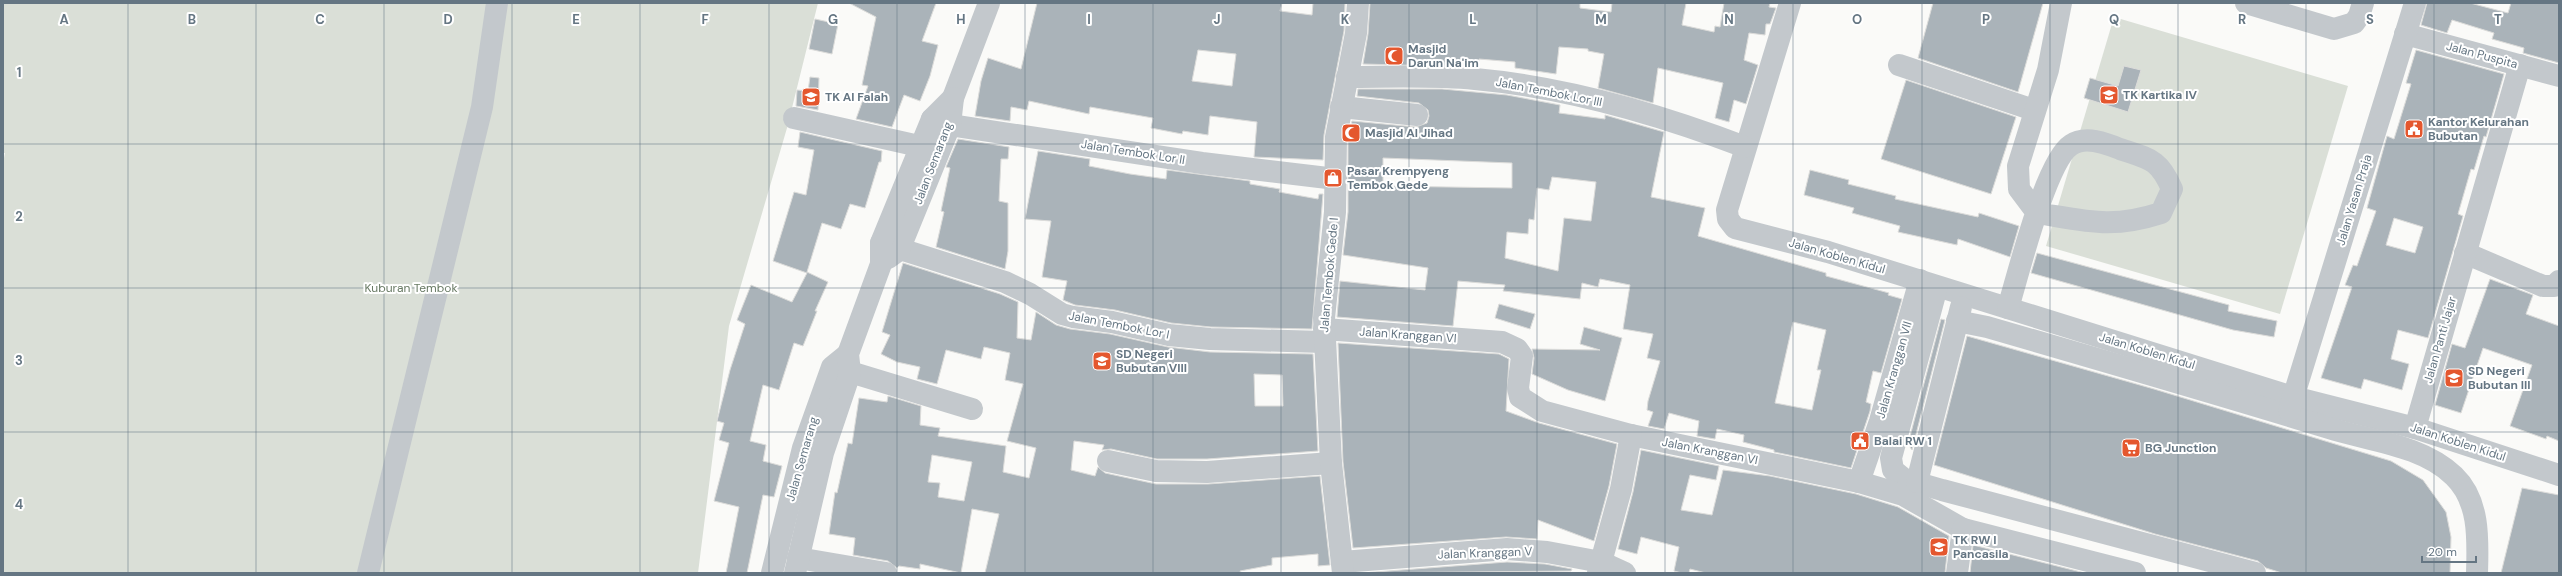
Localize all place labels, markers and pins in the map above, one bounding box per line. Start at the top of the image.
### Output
place label: Masjid Darun Na'im [1408,41,1479,71]
mosque icon: Masjid Darun Na'im [1383,45,1405,67]
school or university icon: TK Kartika IV [2098,84,2120,106]
school or university icon: TK Al Falah [800,86,822,108]
place label: TK Kartika IV [2123,87,2197,103]
place label: TK Al Falah [825,89,888,105]
place label: Kantor Kelurahan Bubutan [2428,114,2529,144]
public building icon: Kantor Kelurahan Bubutan [2403,118,2425,140]
mosque icon: Masjid Al Jihad [1340,122,1362,144]
place label: Masjid Al Jihad [1365,125,1453,141]
place label: Pasar Krempyeng Tembok Gede [1347,163,1449,193]
shop icon: Pasar Krempyeng Tembok Gede [1322,167,1344,189]
place label: SD Negeri Bubutan VIII [1116,346,1187,376]
school or university icon: SD Negeri Bubutan VIII [1091,350,1113,372]
place label: SD Negeri Bubutan III [2468,363,2531,393]
school or university icon: SD Negeri Bubutan III [2443,367,2465,389]
public building icon: Balai RW 1 [1849,430,1871,452]
place label: Balai RW 1 [1874,433,1932,449]
supermarket icon: BG Junction [2120,437,2142,459]
place label: BG Junction [2145,440,2217,456]
place label: TK RW I Pancasila [1953,532,2009,562]
school or university icon: TK RW I Pancasila [1928,536,1950,558]

